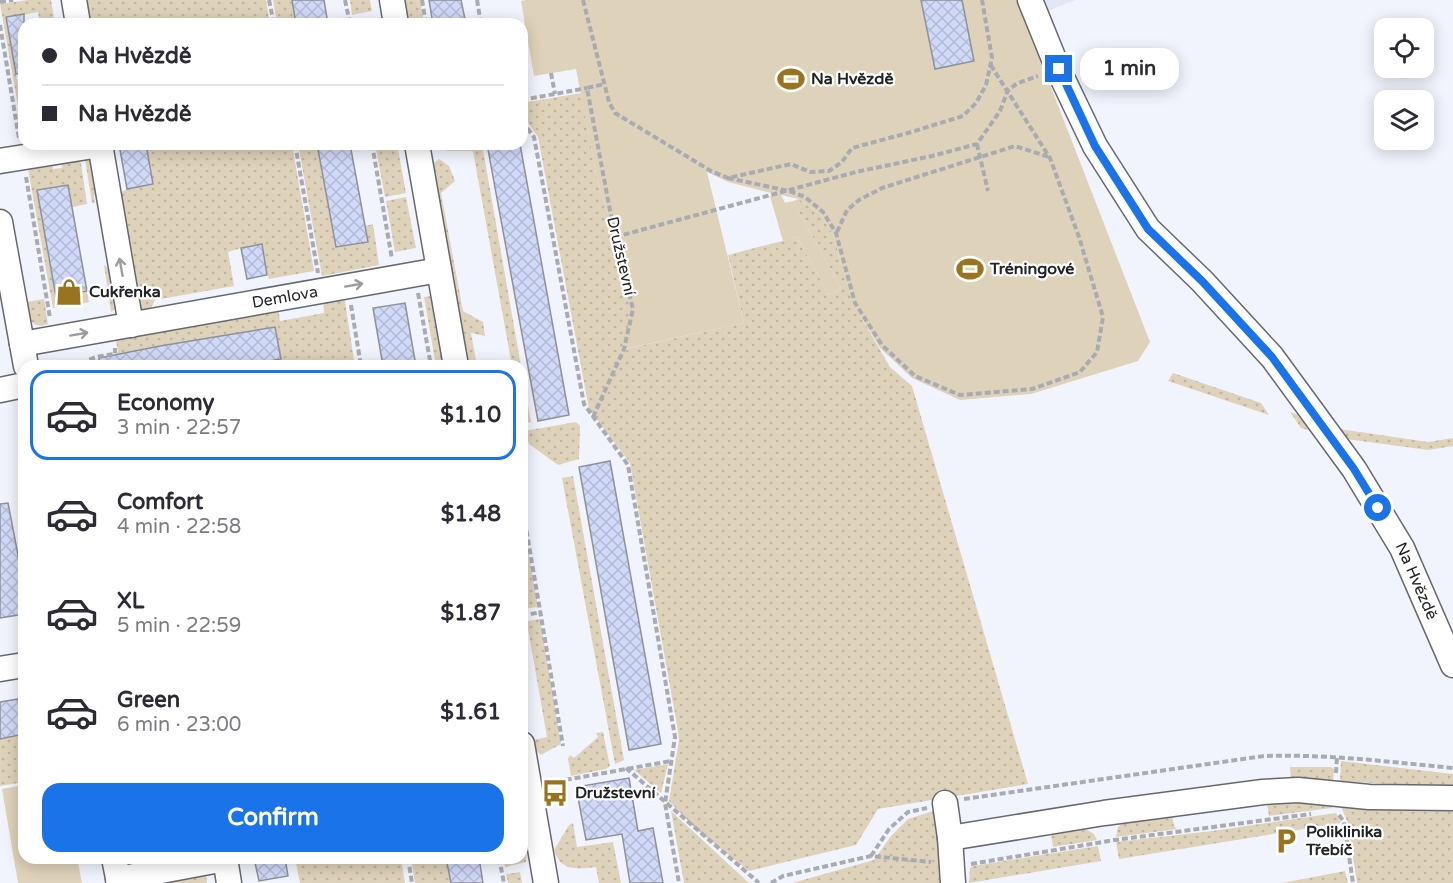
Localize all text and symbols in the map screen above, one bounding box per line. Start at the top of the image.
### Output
map controls [1374,18,1434,150]
button: locate [1374,18,1434,78]
text: Na Hvězdě [78,43,191,69]
callout: 1 min [1080,48,1179,90]
route end [1045,55,1072,82]
text: 1 min [1103,57,1156,81]
sports icon: Na Hvězdě [776,64,806,94]
place label: Na Hvězdě [811,69,893,89]
button: layers [1374,90,1434,150]
text: Na Hvězdě [78,101,191,127]
street label: Družstevní [602,215,640,297]
sports icon: Tréningové [955,254,985,284]
one-way arrow [115,258,126,277]
place label: Tréningové [989,259,1074,279]
shop icon: Cukřenka [54,277,84,307]
one-way arrow [344,279,364,290]
place label: Cukřenka [89,282,161,302]
street label: Demlova [250,282,319,313]
one-way arrow [69,328,89,339]
icon: car [45,388,99,442]
text: Economy [117,390,214,416]
text: $1.10 [440,402,501,428]
text: 3 min · 22:57 [117,416,241,440]
icon: car [45,487,99,541]
text: Comfort [117,489,203,515]
route start [1364,494,1391,521]
text: $1.48 [441,501,501,527]
text: 4 min · 22:58 [117,515,241,539]
street label: Na Hvězdě [1391,539,1442,623]
icon: car [45,586,99,640]
text: XL [117,588,144,614]
text: $1.87 [440,600,501,626]
text: 5 min · 22:59 [117,614,241,638]
icon: car [45,685,99,739]
text: Green [117,687,180,713]
text: $1.61 [440,699,501,725]
text: 6 min · 23:00 [117,713,241,737]
bus stop icon: Družstevní [540,778,570,808]
button: Confirm [42,783,504,852]
place label: Družstevní [575,783,656,803]
place label: Poliklinika Třebíč [1305,822,1382,860]
parking icon: Poliklinika Třebíč [1271,826,1301,856]

